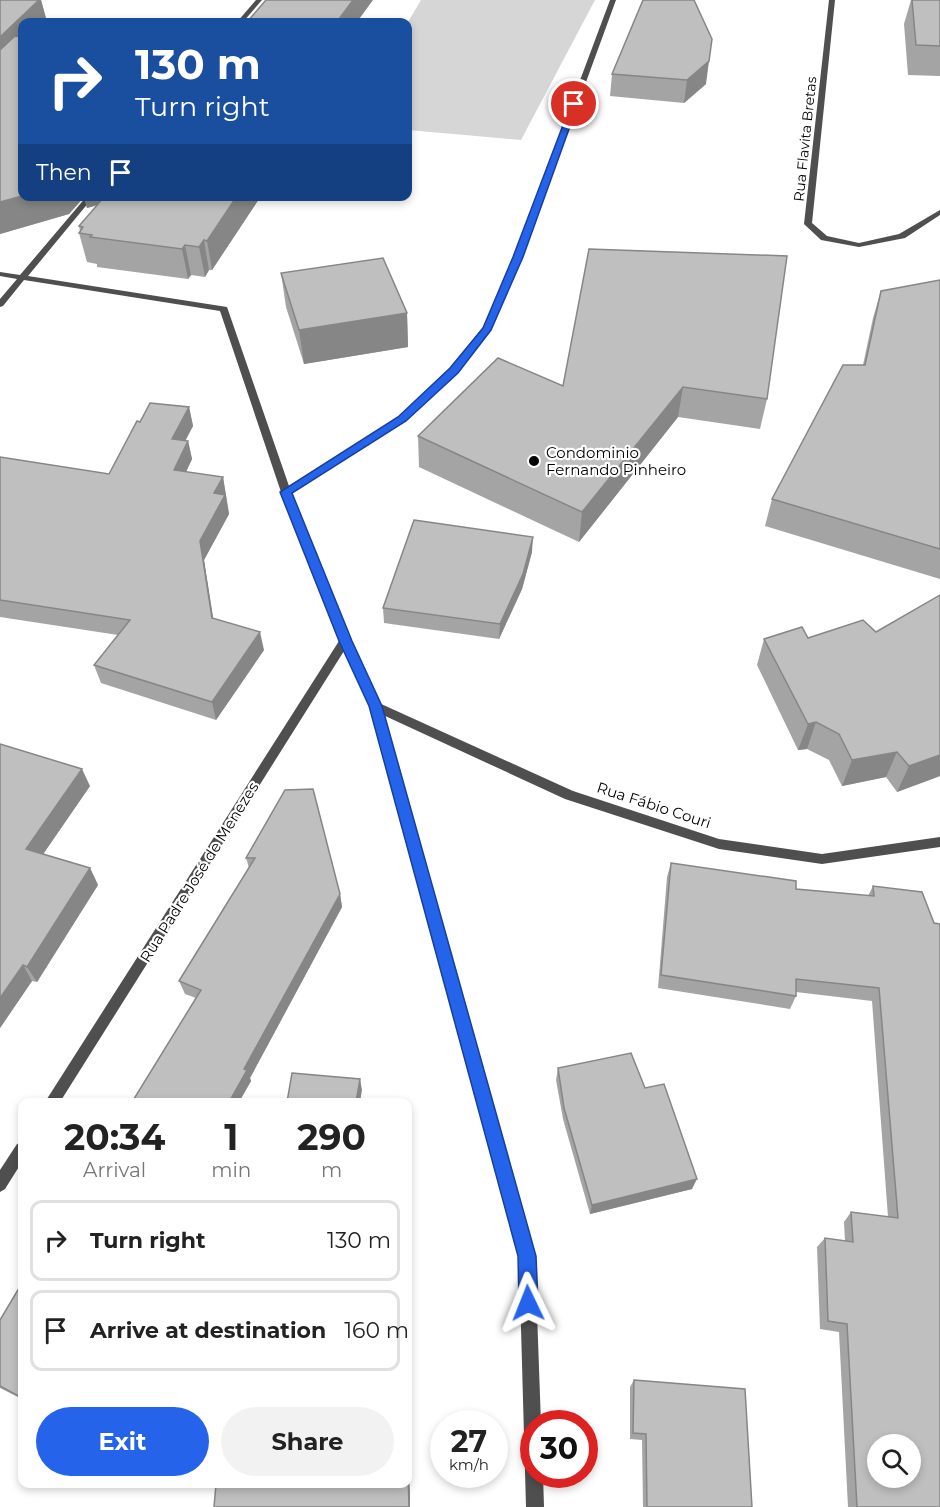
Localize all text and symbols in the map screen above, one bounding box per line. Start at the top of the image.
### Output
text: 130 m [135,38,261,90]
icon: right [36,42,114,120]
street label: Rua Flavita Bretas [789,75,821,202]
pin [548,78,599,129]
icon: arrive [557,87,590,120]
text: Turn right [135,90,270,123]
icon: arrive [104,156,137,189]
text: Then [36,159,92,186]
place label: Condominio Fernando Pinheiro [546,443,686,479]
marker: Condominio Fernando Pinheiro [527,454,541,468]
street label: Rua Padre José de Menezes [136,778,262,966]
street label: Rua Fábio Couri [594,778,714,832]
text: 20:34 [64,1115,165,1159]
text: 1 [224,1115,238,1159]
text: 290 [297,1115,366,1159]
text: Arrival [83,1158,146,1182]
text: min [211,1158,251,1182]
text: m [321,1158,342,1182]
icon: right [39,1224,72,1257]
text: Turn right [90,1227,205,1254]
text: 130 m [327,1227,391,1254]
position arrow [496,1271,560,1335]
icon: arrive [39,1314,72,1347]
text: Arrive at destination [90,1317,326,1344]
text: 160 m [344,1317,409,1344]
button: Exit [36,1407,209,1476]
button: Share [221,1407,394,1476]
speed limit sign: 30 [520,1410,598,1488]
text: 27 [451,1423,487,1460]
map controls [867,1434,921,1488]
button: search [867,1434,921,1488]
text: km/h [449,1455,489,1474]

